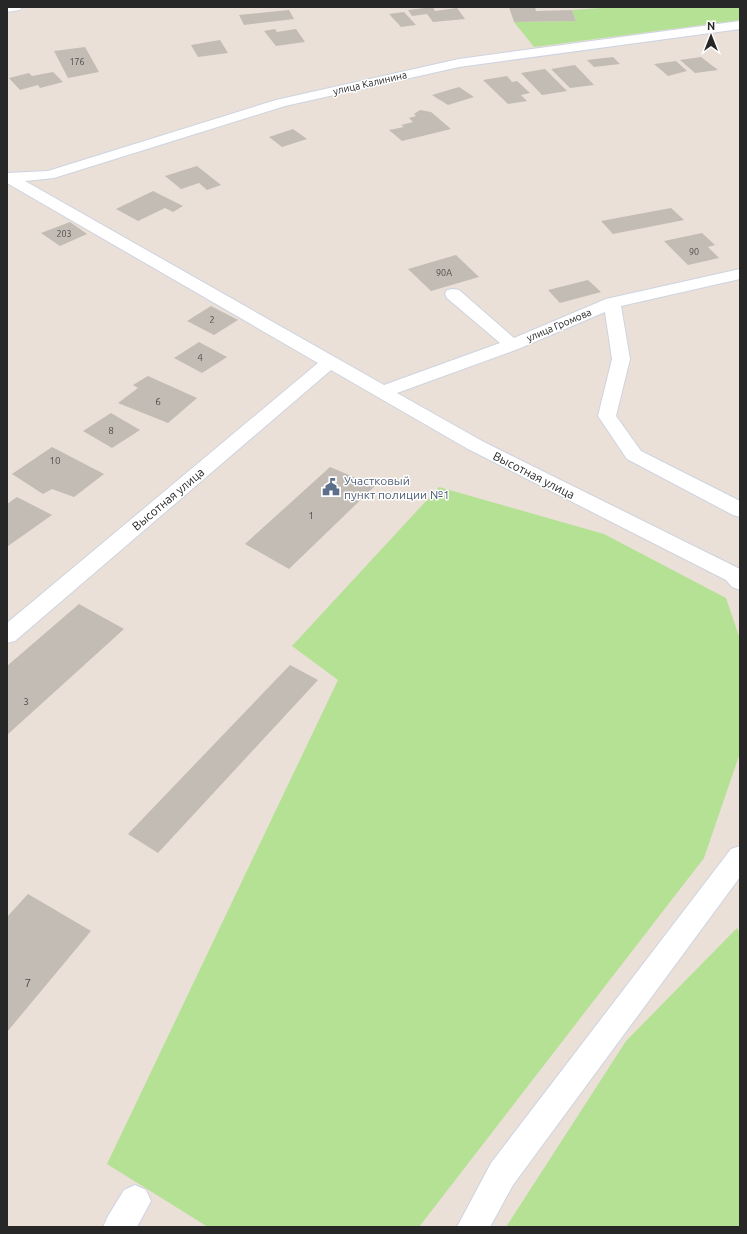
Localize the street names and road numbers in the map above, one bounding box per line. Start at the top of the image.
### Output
street label: улица Калинина [332,69,408,97]
street label: улица Громова [525,306,593,344]
street label: Высотная улица [491,449,577,501]
street label: Высотная улица [129,465,207,533]

